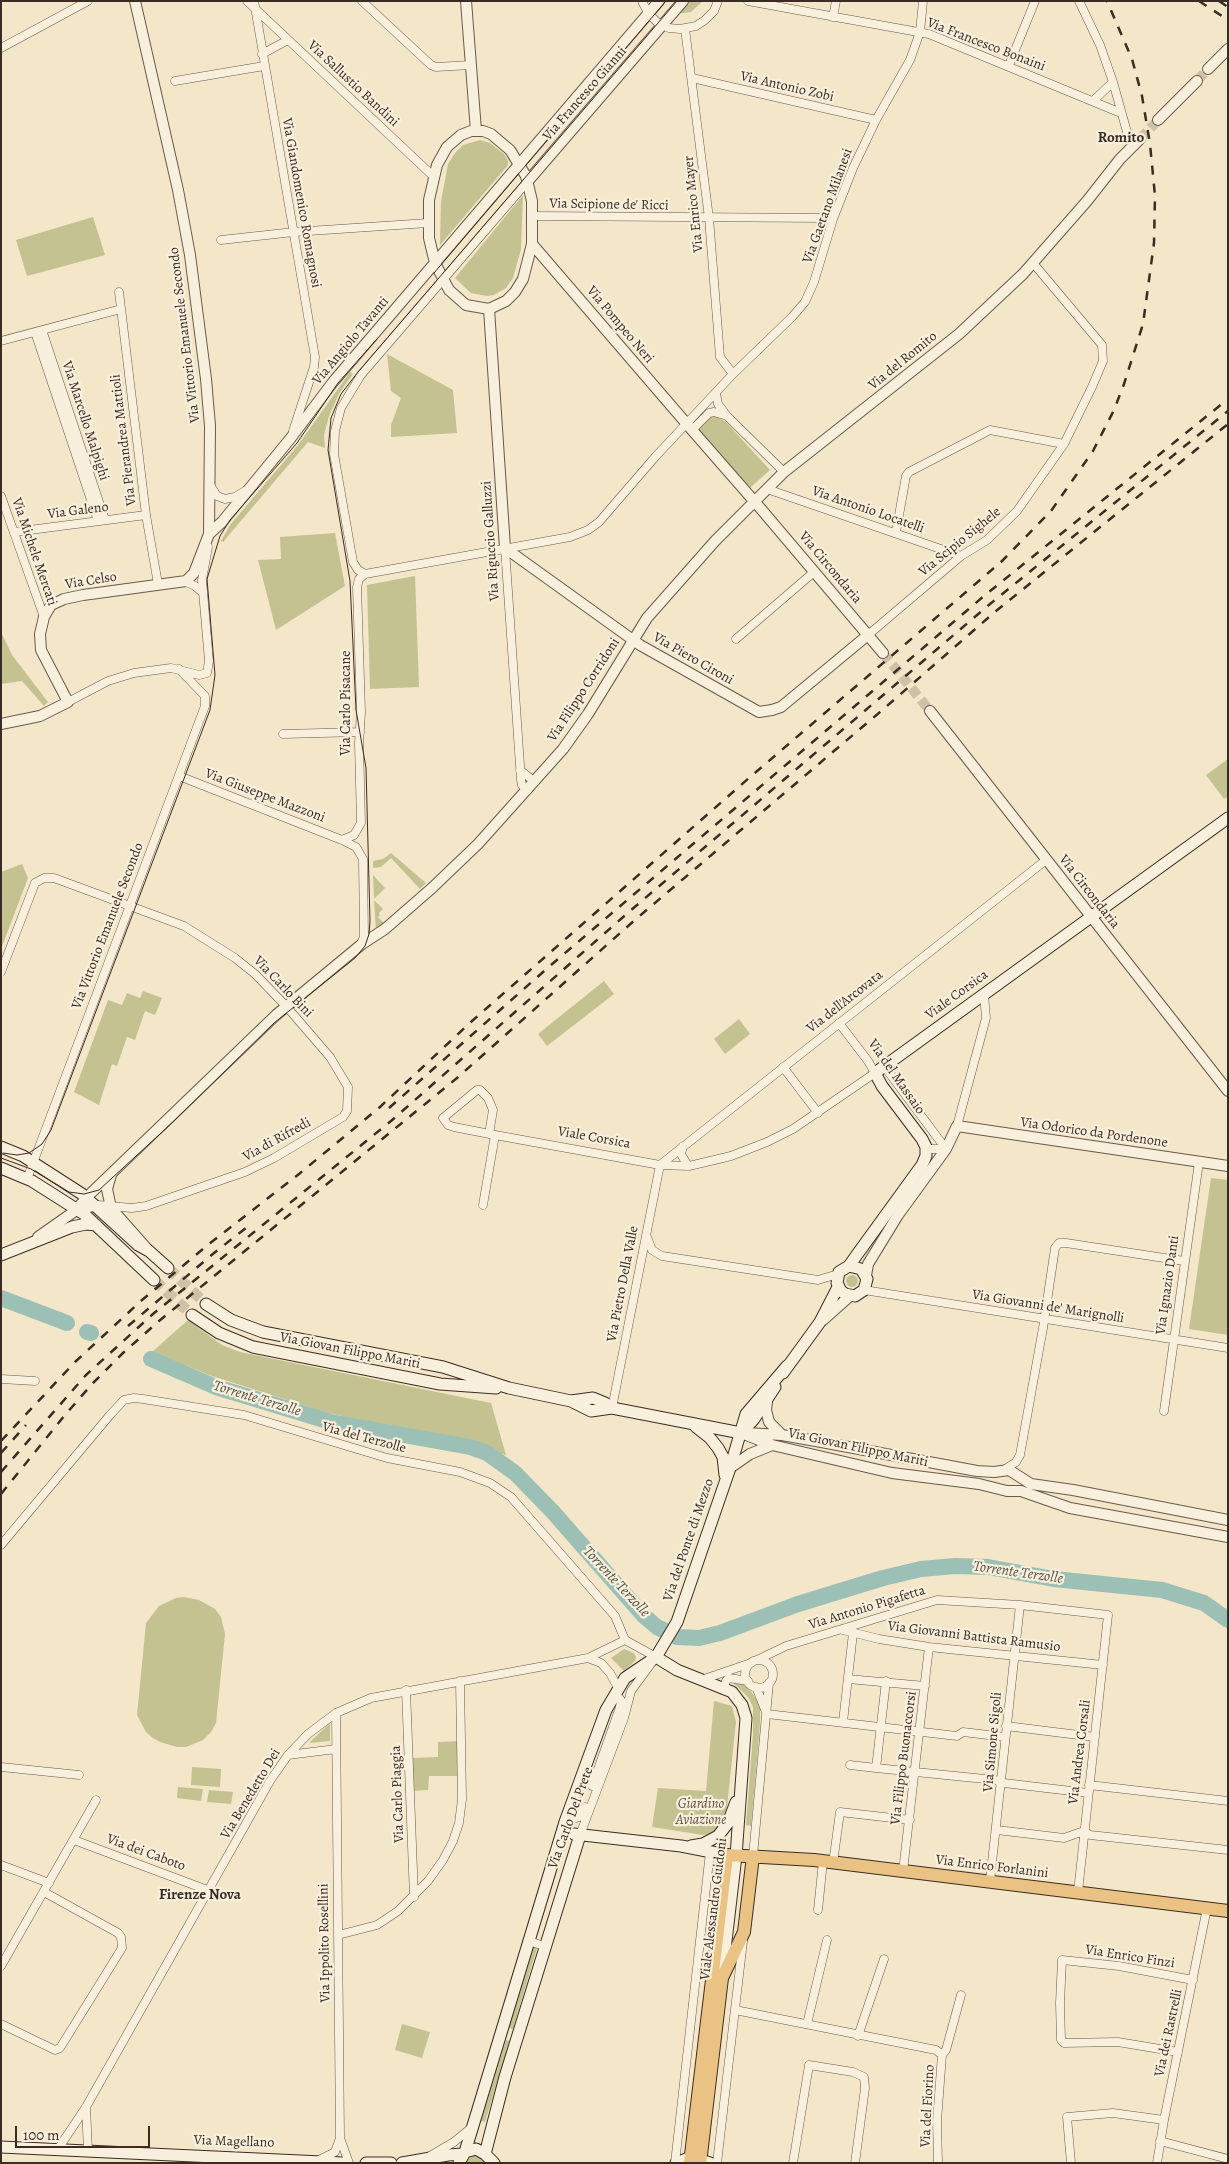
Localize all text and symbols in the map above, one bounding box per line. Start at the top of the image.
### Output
street label: Via Francesco Bonaini [924,15,1048,75]
street label: Via Sallustio Bandini [304,37,402,131]
street label: Via Francesco Gianni [539,43,631,145]
street label: Via Antonio Zobi [739,68,835,106]
street label: Via Giandomenico Romagnosi [278,117,324,289]
district label: Romito [1098,129,1144,147]
street label: Via Gaetano Milanesi [799,146,857,266]
street label: Via Enrico Mayer [681,155,707,253]
street label: Via Scipione de' Ricci [549,196,669,214]
street label: Via Vittorio Emanuele Secondo [166,246,204,424]
street label: Via Pompeo Neri [583,283,657,367]
street label: Via Angiolo Tavanti [309,294,393,388]
street label: Via del Romito [865,328,941,394]
street label: Via Marcello Malpighi [58,359,112,483]
street label: Via Pierandrea Mattioli [108,373,140,507]
street label: Via Riguccio Galluzzi [478,480,504,602]
street label: Via Antonio Locatelli [810,483,926,537]
street label: Via Michele Mercati [8,496,60,608]
street label: Via Galeno [47,499,109,523]
street label: Via Scipio Sighele [915,504,1005,580]
street label: Via Circondaria [795,528,865,608]
street label: Via Celso [64,569,118,593]
street label: Via Piero Cironi [650,629,736,689]
street label: Via Filippo Corridoni [544,635,624,745]
street label: Via Carlo Pisacane [339,651,355,755]
street label: Via Giuseppe Mazzoni [203,765,327,827]
street label: Via Vittorio Emanuele Secondo [68,841,148,1011]
street label: Via Circondaria [1055,852,1123,932]
street label: Via Carlo Bini [250,953,316,1021]
street label: Via dell'Arcovata [804,967,886,1037]
street label: Viale Corsica [922,967,992,1023]
street label: Via del Massaio [864,1036,928,1118]
street label: Via di Rifredi [240,1114,314,1166]
street label: Via Odorico da Pordenone [1019,1114,1169,1152]
street label: Viale Corsica [556,1123,632,1153]
street label: Via Pietro Della Valle [604,1225,642,1343]
street label: Via Ignazio Danti [1153,1234,1183,1336]
street label: Via Giovanni de' Marignolli [971,1287,1125,1327]
street label: Via Giovan Filippo Mariti [278,1329,422,1373]
water label: Torrente Terzolle [211,1377,303,1421]
street label: Via del Terzolle [320,1419,408,1457]
street label: Via Giovan Filippo Mariti [786,1425,930,1471]
street label: Via del Ponte di Mezzo [660,1476,718,1604]
water label: Torrente Terzolle [579,1543,653,1621]
water label: Torrente Terzolle [972,1558,1064,1588]
street label: Via Antonio Pigafetta [807,1582,927,1634]
street label: Via Giovanni Battista Ramusio [887,1618,1061,1656]
street label: Via Filippo Buonaccorsi [887,1690,921,1826]
street label: Via Simone Sigoli [980,1691,1006,1793]
street label: Via Andrea Corsali [1065,1699,1095,1805]
street label: Via Carlo Piaggia [388,1745,408,1843]
street label: Via Benedetto Dei [217,1746,285,1842]
street label: Via Carlo Del Prete [545,1765,597,1871]
park label: Giardino Aviazione [676,1797,726,1830]
street label: Via dei Caboto [104,1831,188,1875]
street label: Viale Alessandro Guidoni [697,1837,731,1981]
street label: Via Enrico Forlanini [935,1852,1049,1882]
street label: Via Ippolito Rosellini [316,1883,334,2003]
district label: Firenze Nova [159,1886,241,1904]
street label: Via Enrico Finzi [1084,1942,1176,1972]
street label: Via dei Rastrelli [1152,1988,1186,2078]
street label: Via del Fiorino [917,2064,939,2148]
scale bar [18,2116,152,2148]
text: 100 m [23,2125,60,2145]
street label: Via Magellano [193,2132,275,2152]

